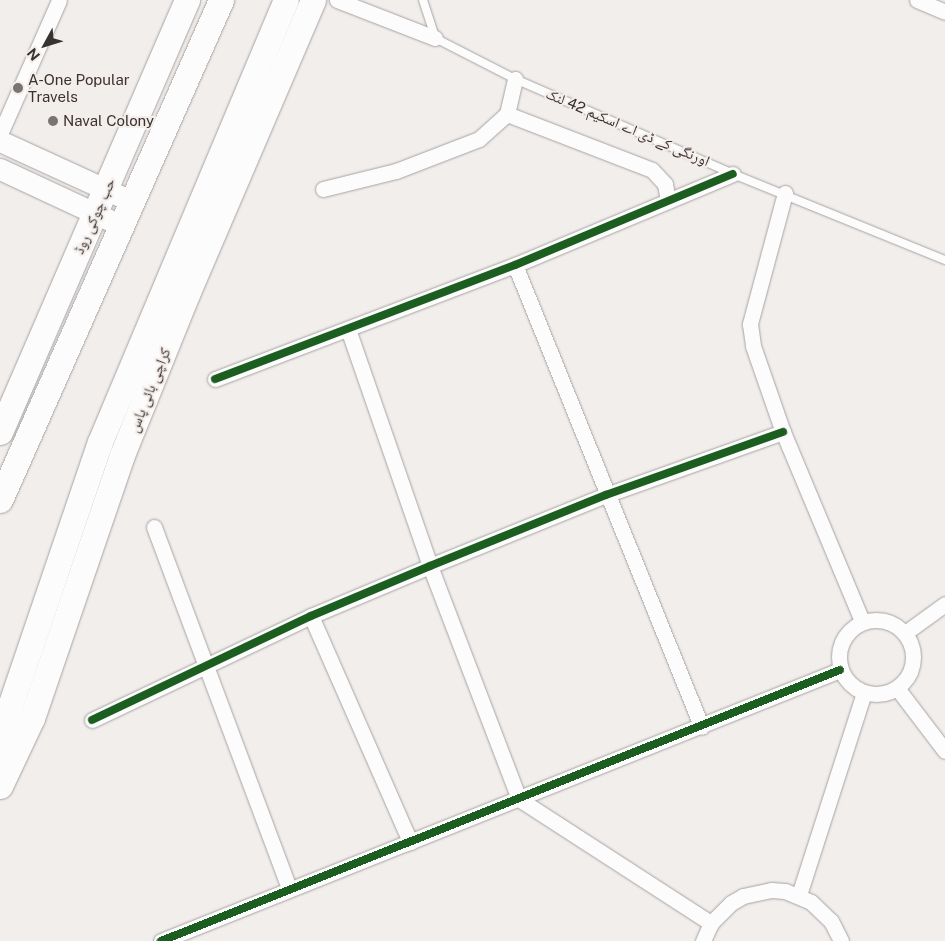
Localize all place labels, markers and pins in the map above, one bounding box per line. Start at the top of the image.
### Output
place label: A-One Popular Travels [28,70,130,105]
marker: A-One Popular Travels [12,82,24,94]
place label: Naval Colony [63,112,154,130]
marker: Naval Colony [47,115,59,127]

